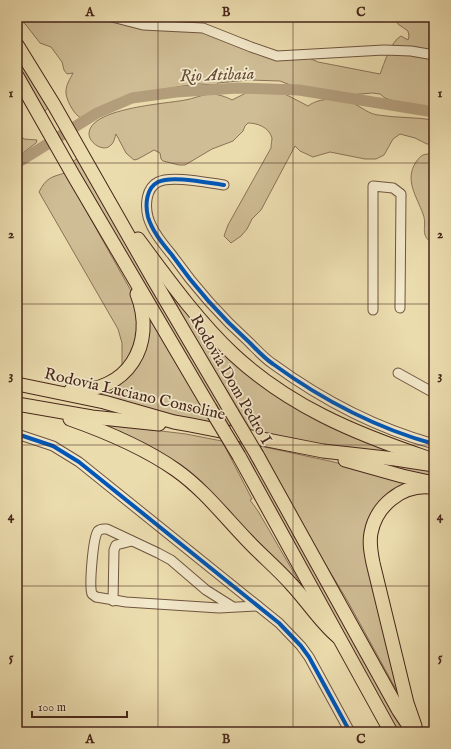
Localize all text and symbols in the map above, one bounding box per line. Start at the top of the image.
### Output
text: A [85,4,96,21]
text: B [222,4,231,21]
text: C [356,4,366,21]
water label: Rio Atibaia [179,64,255,87]
text: 1 [9,85,14,102]
text: 1 [438,85,443,102]
text: 2 [8,226,14,243]
text: 2 [437,226,443,243]
street label: Rodovia Dom Pedro I [185,312,276,449]
street label: Rodovia Luciano Consoline [42,364,227,426]
text: 3 [9,367,14,384]
text: 3 [438,367,443,384]
text: 4 [8,508,15,525]
text: 4 [437,508,444,525]
text: 5 [9,649,14,666]
text: 5 [438,649,443,666]
scale bar [32,693,127,719]
text: 100 m [38,700,66,715]
text: A [85,731,96,748]
text: B [222,731,231,748]
text: C [356,731,366,748]

